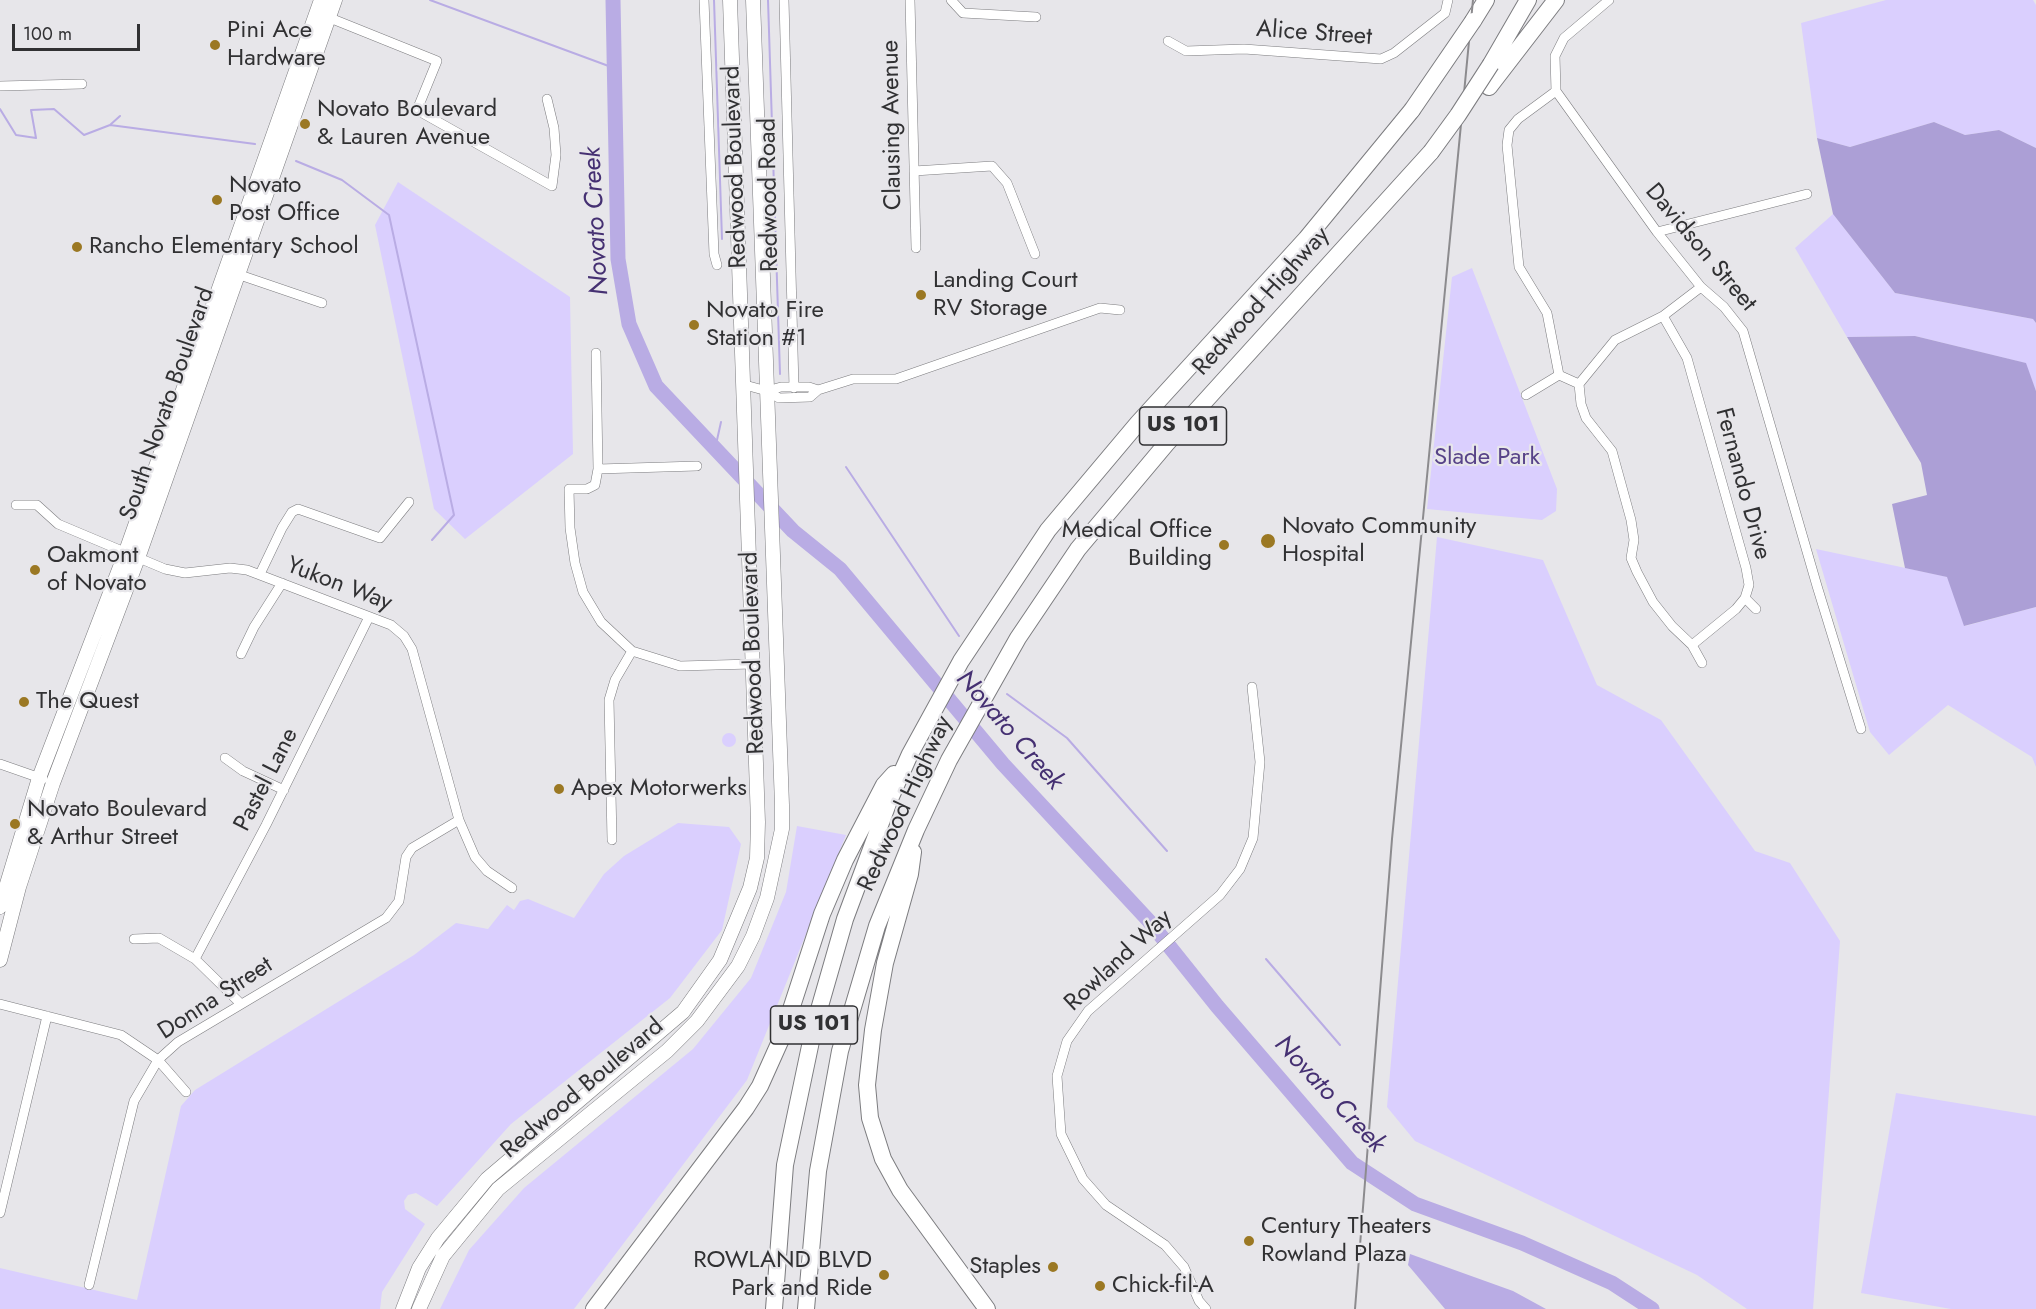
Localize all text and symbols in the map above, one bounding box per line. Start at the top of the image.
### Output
scale bar [15,12,142,50]
street label: Alice Street [1255,16,1373,52]
place label: Pini Ace Hardware [227,17,326,73]
text: 100 m [23,21,72,47]
marker: Pini Ace Hardware [208,38,222,52]
street label: Clausing Avenue [877,40,909,210]
street label: Redwood Boulevard [718,65,754,269]
place label: Novato Boulevard & Lauren Avenue [317,96,497,152]
marker: Novato Boulevard & Lauren Avenue [298,117,312,131]
street label: Redwood Road [754,118,786,272]
water label: Novato Creek [578,146,616,296]
place label: Novato Post Office [229,172,340,228]
street label: Davidson Street [1638,178,1762,318]
marker: Novato Post Office [210,193,224,207]
street label: Redwood Highway [1188,222,1336,382]
place label: Rancho Elementary School [89,233,359,261]
marker: Rancho Elementary School [70,240,84,254]
place label: Landing Court RV Storage [933,267,1077,323]
street label: South Novato Boulevard [115,284,221,524]
marker: Landing Court RV Storage [914,288,928,302]
place label: Novato Fire Station #1 [706,297,824,353]
marker: Novato Fire Station #1 [687,318,701,332]
street label: Fernando Drive [1708,405,1776,563]
road number: US 101 [1140,407,1226,445]
park label: Slade Park [1434,444,1540,472]
place label: Novato Community Hospital [1282,513,1476,569]
place label: Medical Office Building [1062,517,1212,573]
marker: Novato Community Hospital [1259,532,1277,550]
marker: Medical Office Building [1217,538,1231,552]
place label: Oakmont of Novato [47,542,146,598]
street label: Redwood Boulevard [736,551,772,755]
street label: Yukon Way [282,552,396,618]
marker: Oakmont of Novato [28,563,42,577]
water label: Novato Creek [948,665,1070,797]
place label: The Quest [36,688,139,716]
marker: The Quest [17,695,31,709]
street label: Redwood Highway [853,712,959,896]
street label: Pastel Lane [229,724,305,836]
place label: Apex Motorwerks [571,775,747,803]
marker: Apex Motorwerks [552,782,566,796]
place label: Novato Boulevard & Arthur Street [27,796,207,852]
marker: Novato Boulevard & Arthur Street [8,817,22,831]
street label: Rowland Way [1059,904,1179,1018]
street label: Donna Street [153,951,279,1047]
road number: US 101 [770,1006,858,1044]
street label: Redwood Boulevard [496,1013,670,1165]
water label: Novato Creek [1267,1030,1391,1160]
place label: Century Theaters Rowland Plaza [1261,1213,1431,1269]
marker: Century Theaters Rowland Plaza [1242,1234,1256,1248]
place label: ROWLAND BLVD Park and Ride [693,1247,872,1303]
place label: Staples [969,1253,1041,1281]
marker: Staples [1046,1260,1060,1274]
marker: ROWLAND BLVD Park and Ride [877,1268,891,1282]
place label: Chick-fil-A [1112,1272,1214,1300]
marker: Chick-fil-A [1093,1279,1107,1293]

